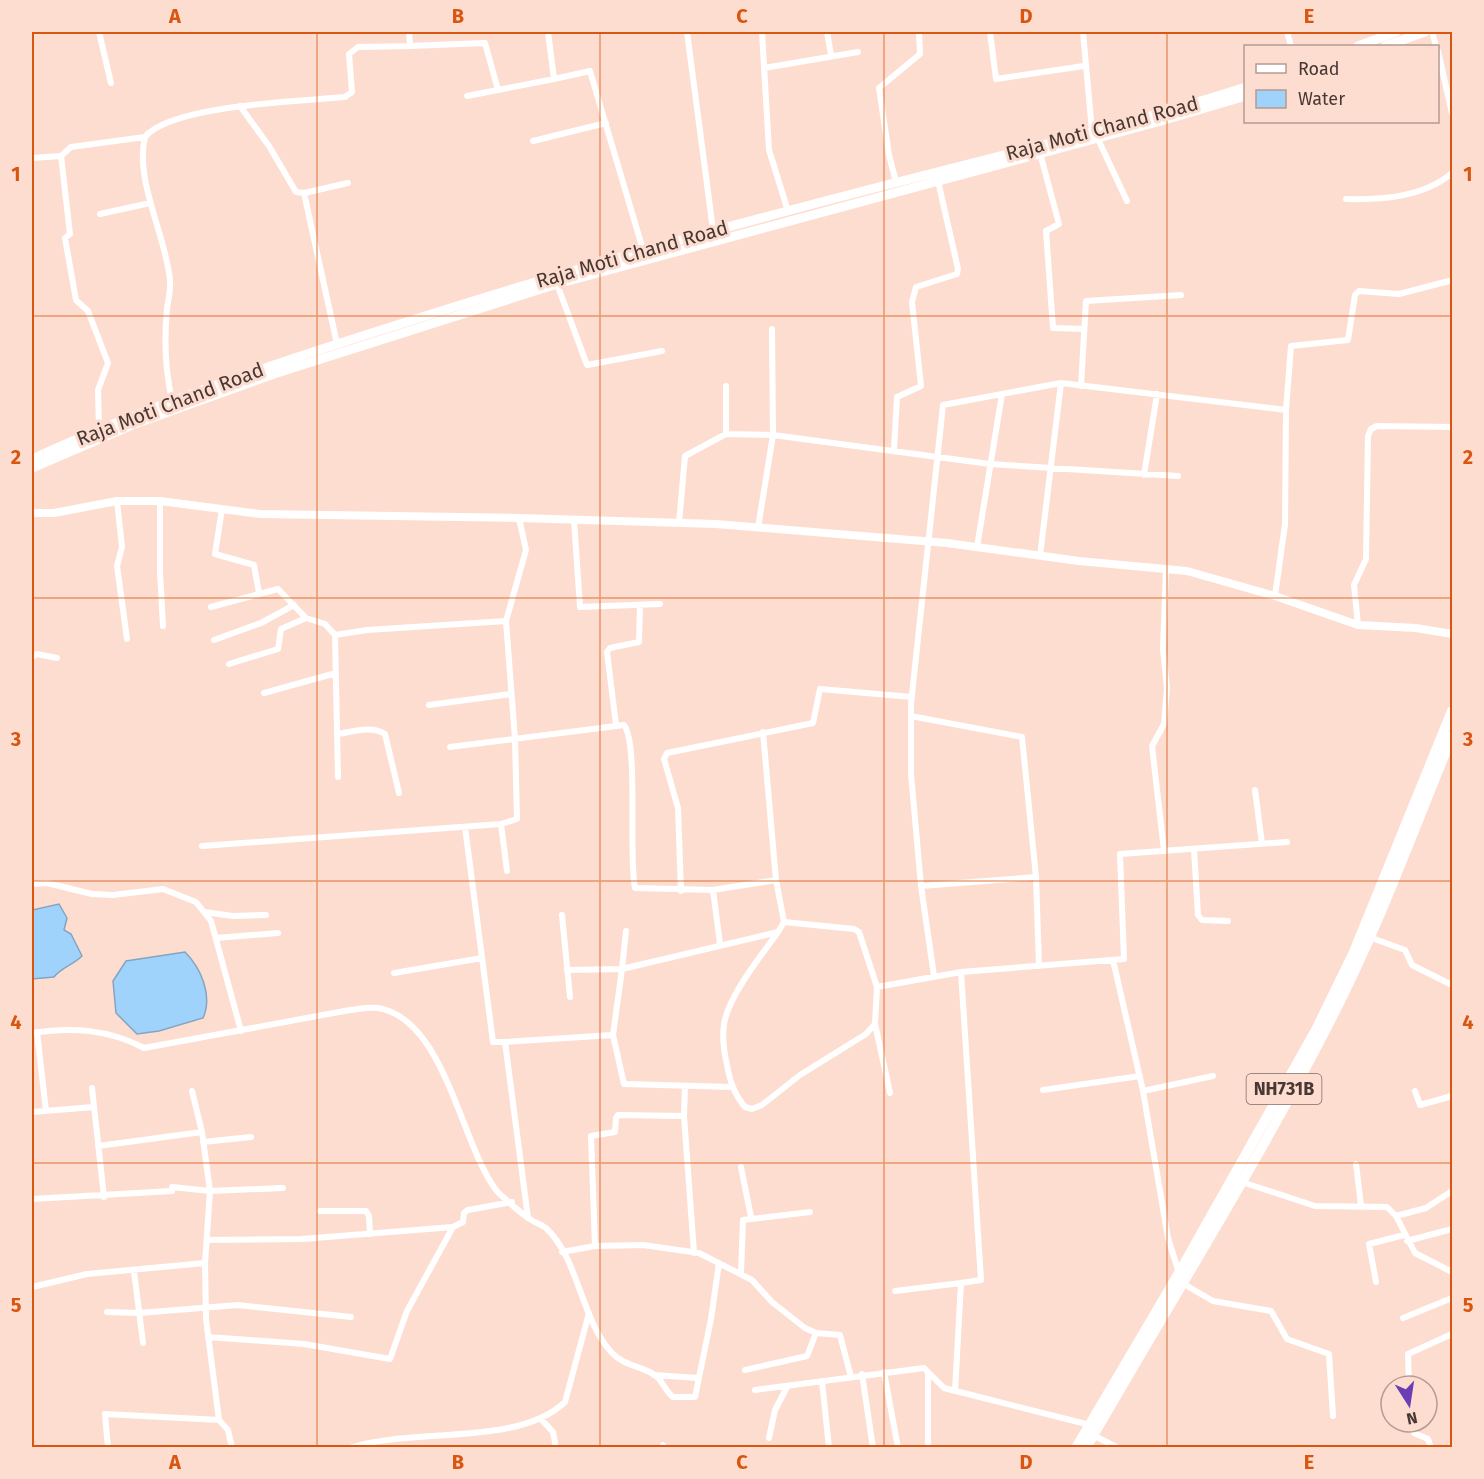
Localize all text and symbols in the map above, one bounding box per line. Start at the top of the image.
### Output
text: A [168,4,182,28]
text: B [452,4,464,28]
text: C [736,4,748,28]
text: D [1019,4,1033,28]
text: E [1304,4,1314,28]
legend [1244,45,1439,123]
text: Road [1298,58,1340,80]
text: Water [1298,88,1345,110]
street label: Raja Moti Chand Road [1003,91,1201,165]
text: 1 [11,162,21,186]
text: 1 [1463,162,1473,186]
street label: Raja Moti Chand Road [533,215,731,293]
street label: Raja Moti Chand Road [73,357,267,451]
text: 2 [11,445,21,469]
text: 2 [1463,445,1473,469]
text: 3 [10,727,21,751]
text: 3 [1462,727,1473,751]
text: 4 [10,1010,22,1034]
text: 4 [1462,1010,1474,1034]
road number: NH731B [1246,1074,1322,1104]
text: 5 [11,1293,22,1317]
text: 5 [1463,1293,1474,1317]
north arrow [1379,1374,1439,1434]
text: N [1405,1408,1419,1429]
text: A [168,1450,182,1474]
text: B [452,1450,464,1474]
text: C [736,1450,748,1474]
text: D [1019,1450,1033,1474]
text: E [1304,1450,1314,1474]

